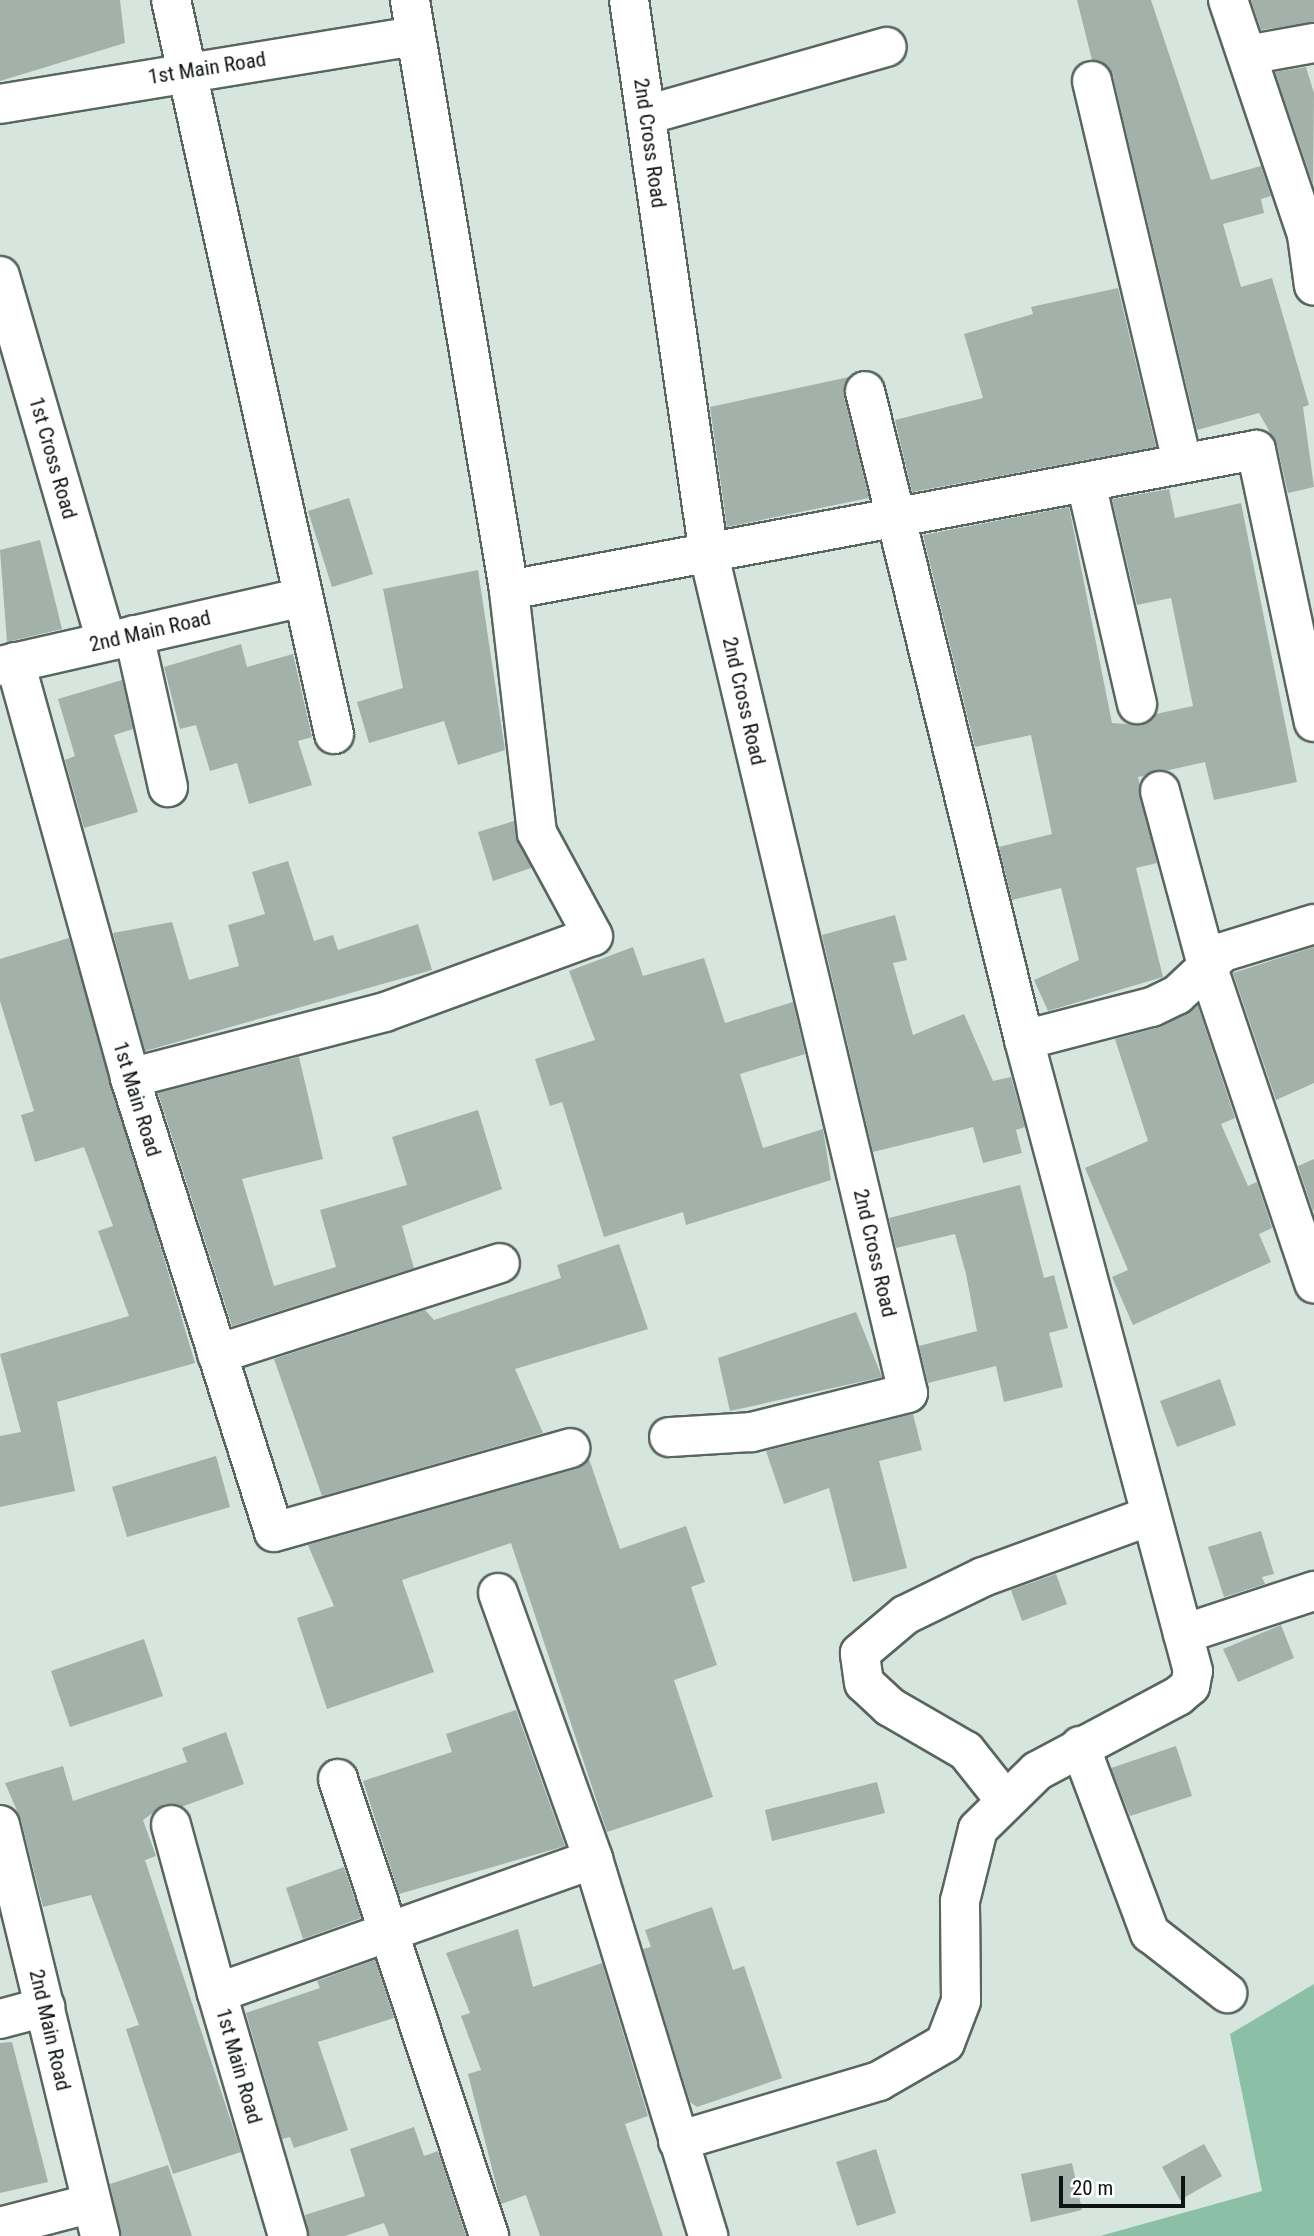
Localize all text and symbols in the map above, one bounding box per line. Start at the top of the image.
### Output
street label: 1st Main Road [146,46,268,90]
street label: 2nd Cross Road [628,77,672,209]
street label: 1st Cross Road [24,394,82,522]
street label: 2nd Main Road [87,605,213,657]
street label: 2nd Cross Road [717,635,771,767]
street label: 1st Main Road [108,1038,166,1160]
street label: 2nd Cross Road [848,1187,902,1319]
street label: 2nd Main Road [24,1967,76,2093]
street label: 1st Main Road [211,2005,267,2127]
scale bar [1062,2162,1188,2206]
text: 20 m [1072,2176,1113,2200]

